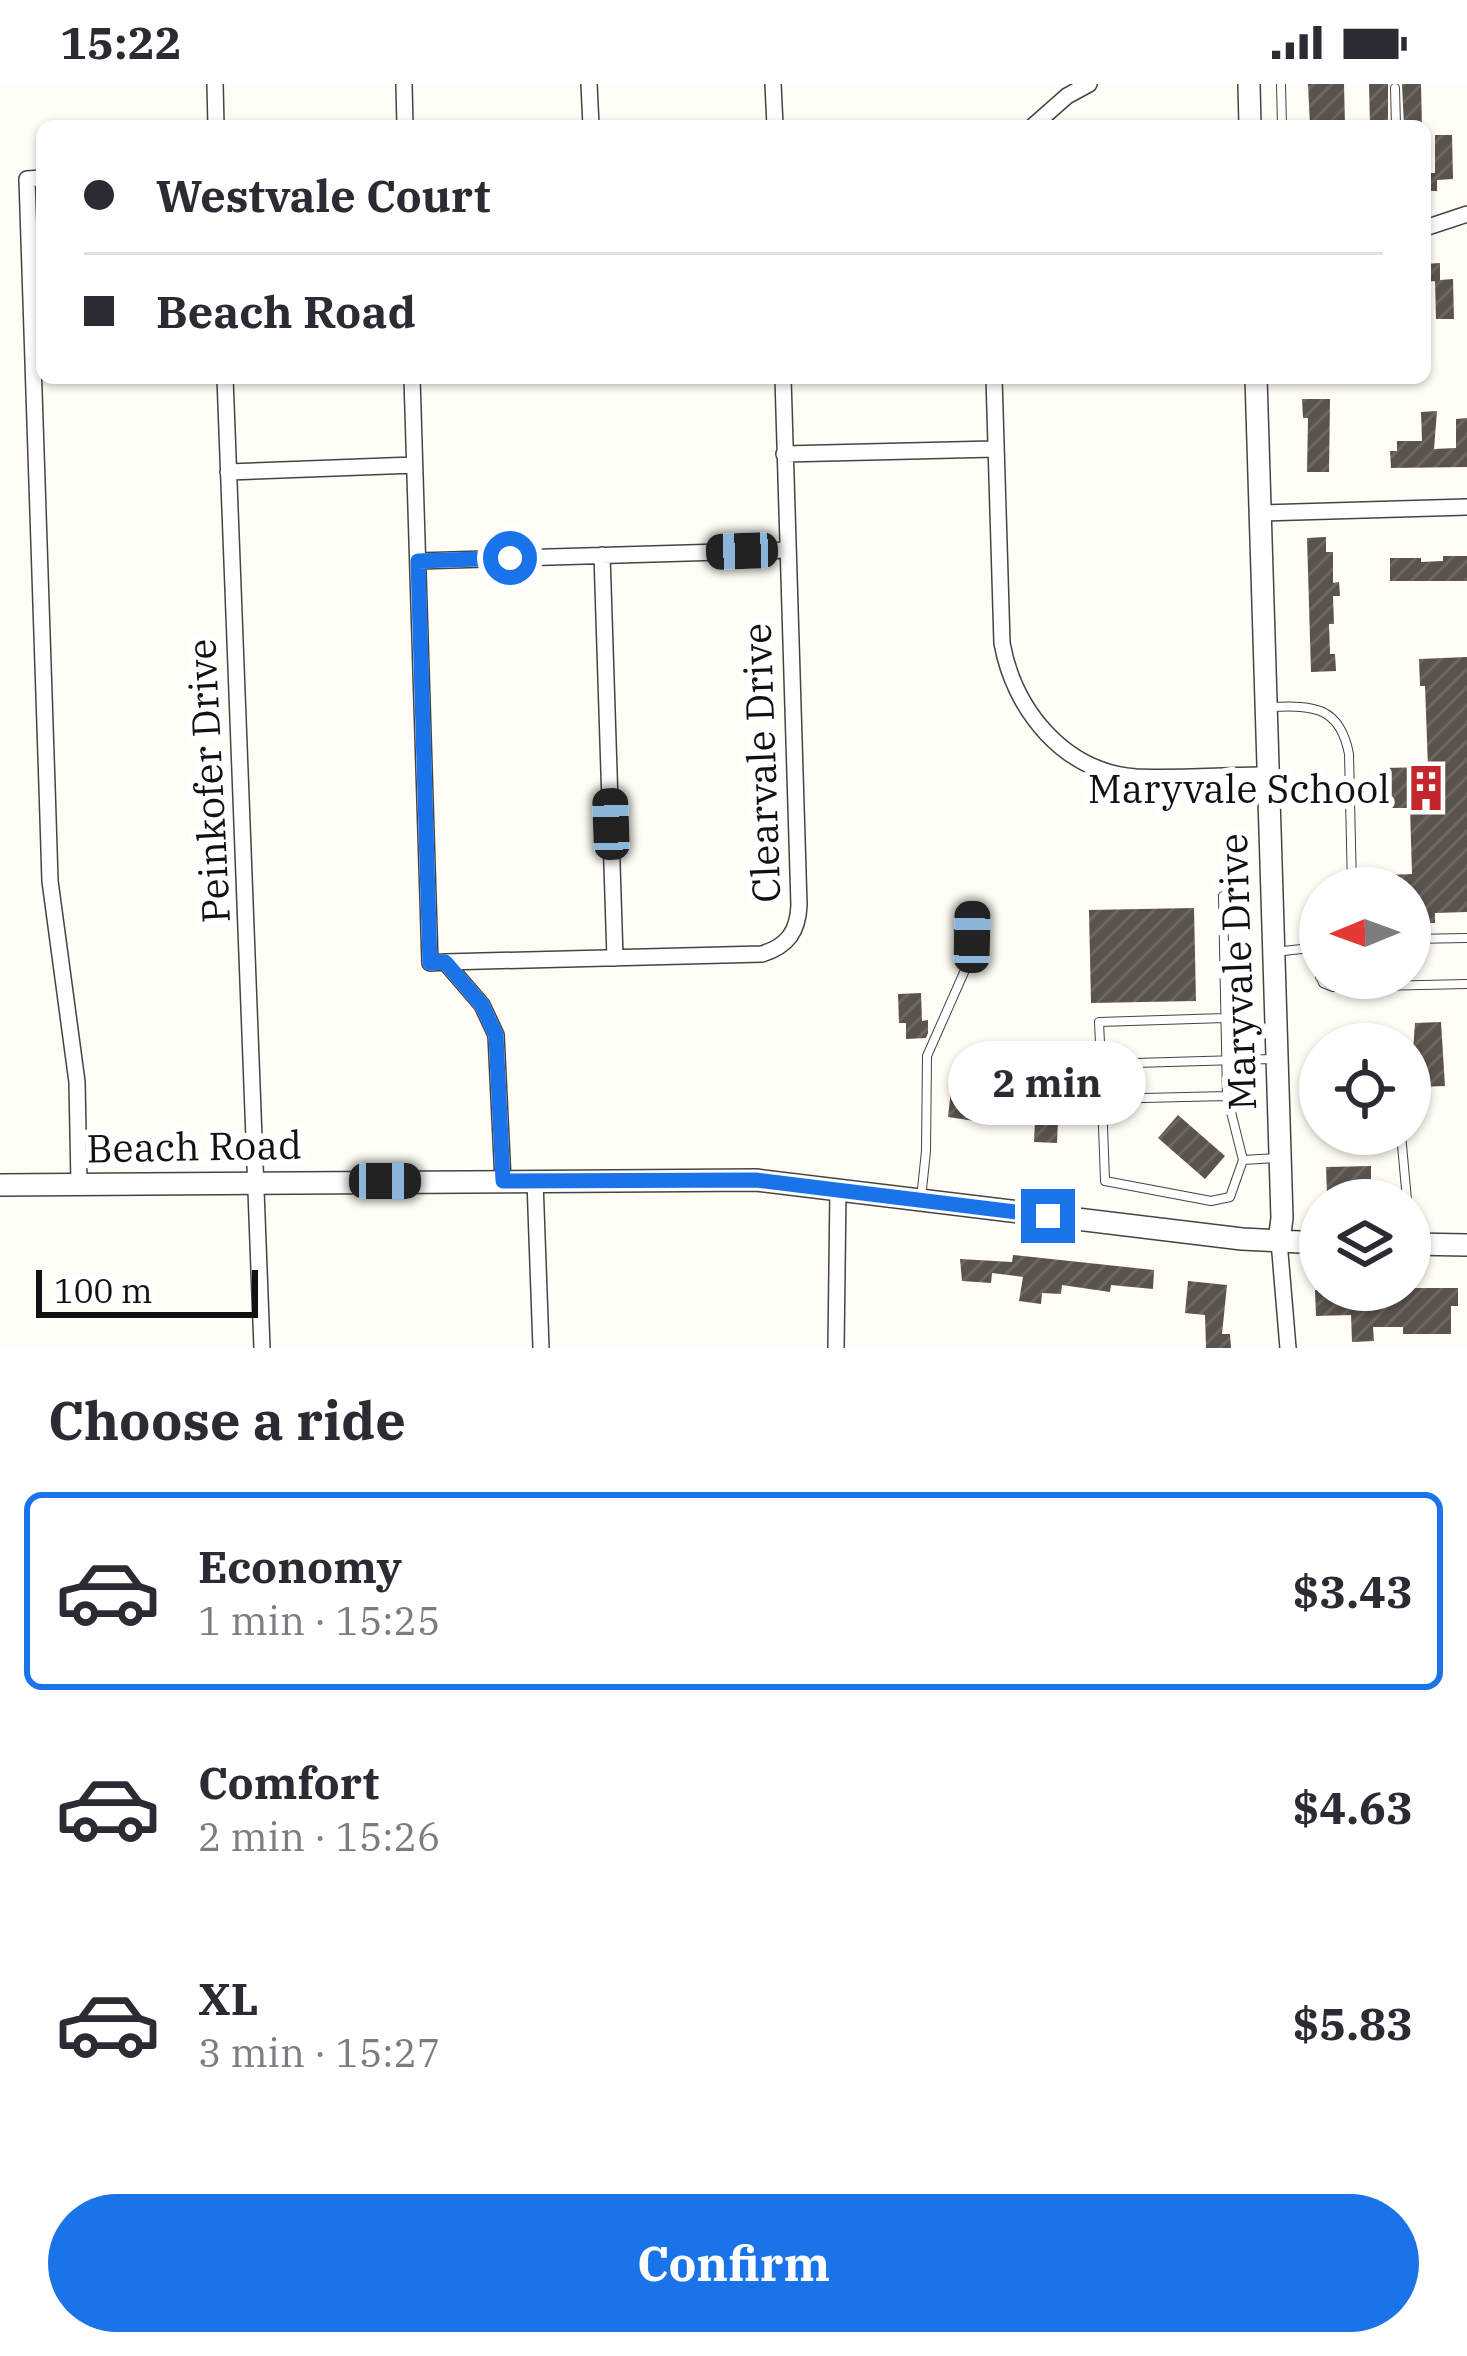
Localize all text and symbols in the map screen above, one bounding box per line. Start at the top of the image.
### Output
text: 15:22 [60,13,182,71]
text: Westvale Court [156,166,491,224]
text: Beach Road [156,282,416,340]
route start [483,531,537,585]
car [705,532,779,570]
street label: Clearvale Drive [731,622,791,904]
street label: Peinkofer Drive [175,638,241,924]
place label: Maryvale School [1088,763,1390,814]
building icon: Maryvale School [1401,763,1451,813]
car [592,787,630,861]
street label: Maryvale Drive [1207,833,1267,1111]
north arrow [1299,867,1431,999]
map controls [1299,867,1431,1311]
car [953,901,991,973]
button: locate [1299,1023,1431,1155]
callout: 2 min [949,1042,1147,1126]
text: 2 min [992,1057,1102,1108]
street label: Beach Road [86,1119,302,1173]
car [349,1163,421,1199]
button: layers [1299,1179,1431,1311]
route end [1021,1189,1075,1243]
scale bar [36,1264,258,1317]
text: 100 m [54,1269,153,1312]
text: Choose a ride [48,1385,406,1455]
icon: car [54,1537,162,1645]
text: Economy [198,1537,402,1595]
text: $3.43 [1293,1562,1413,1620]
text: 1 min · 15:25 [198,1595,440,1646]
icon: car [54,1753,162,1861]
text: Comfort [198,1753,379,1811]
text: $4.63 [1293,1778,1413,1836]
text: 2 min · 15:26 [198,1811,440,1862]
icon: car [54,1969,162,2077]
text: XL [198,1969,259,2027]
text: $5.83 [1293,1994,1413,2052]
text: 3 min · 15:27 [198,2027,440,2078]
button: Confirm [48,2194,1419,2332]

